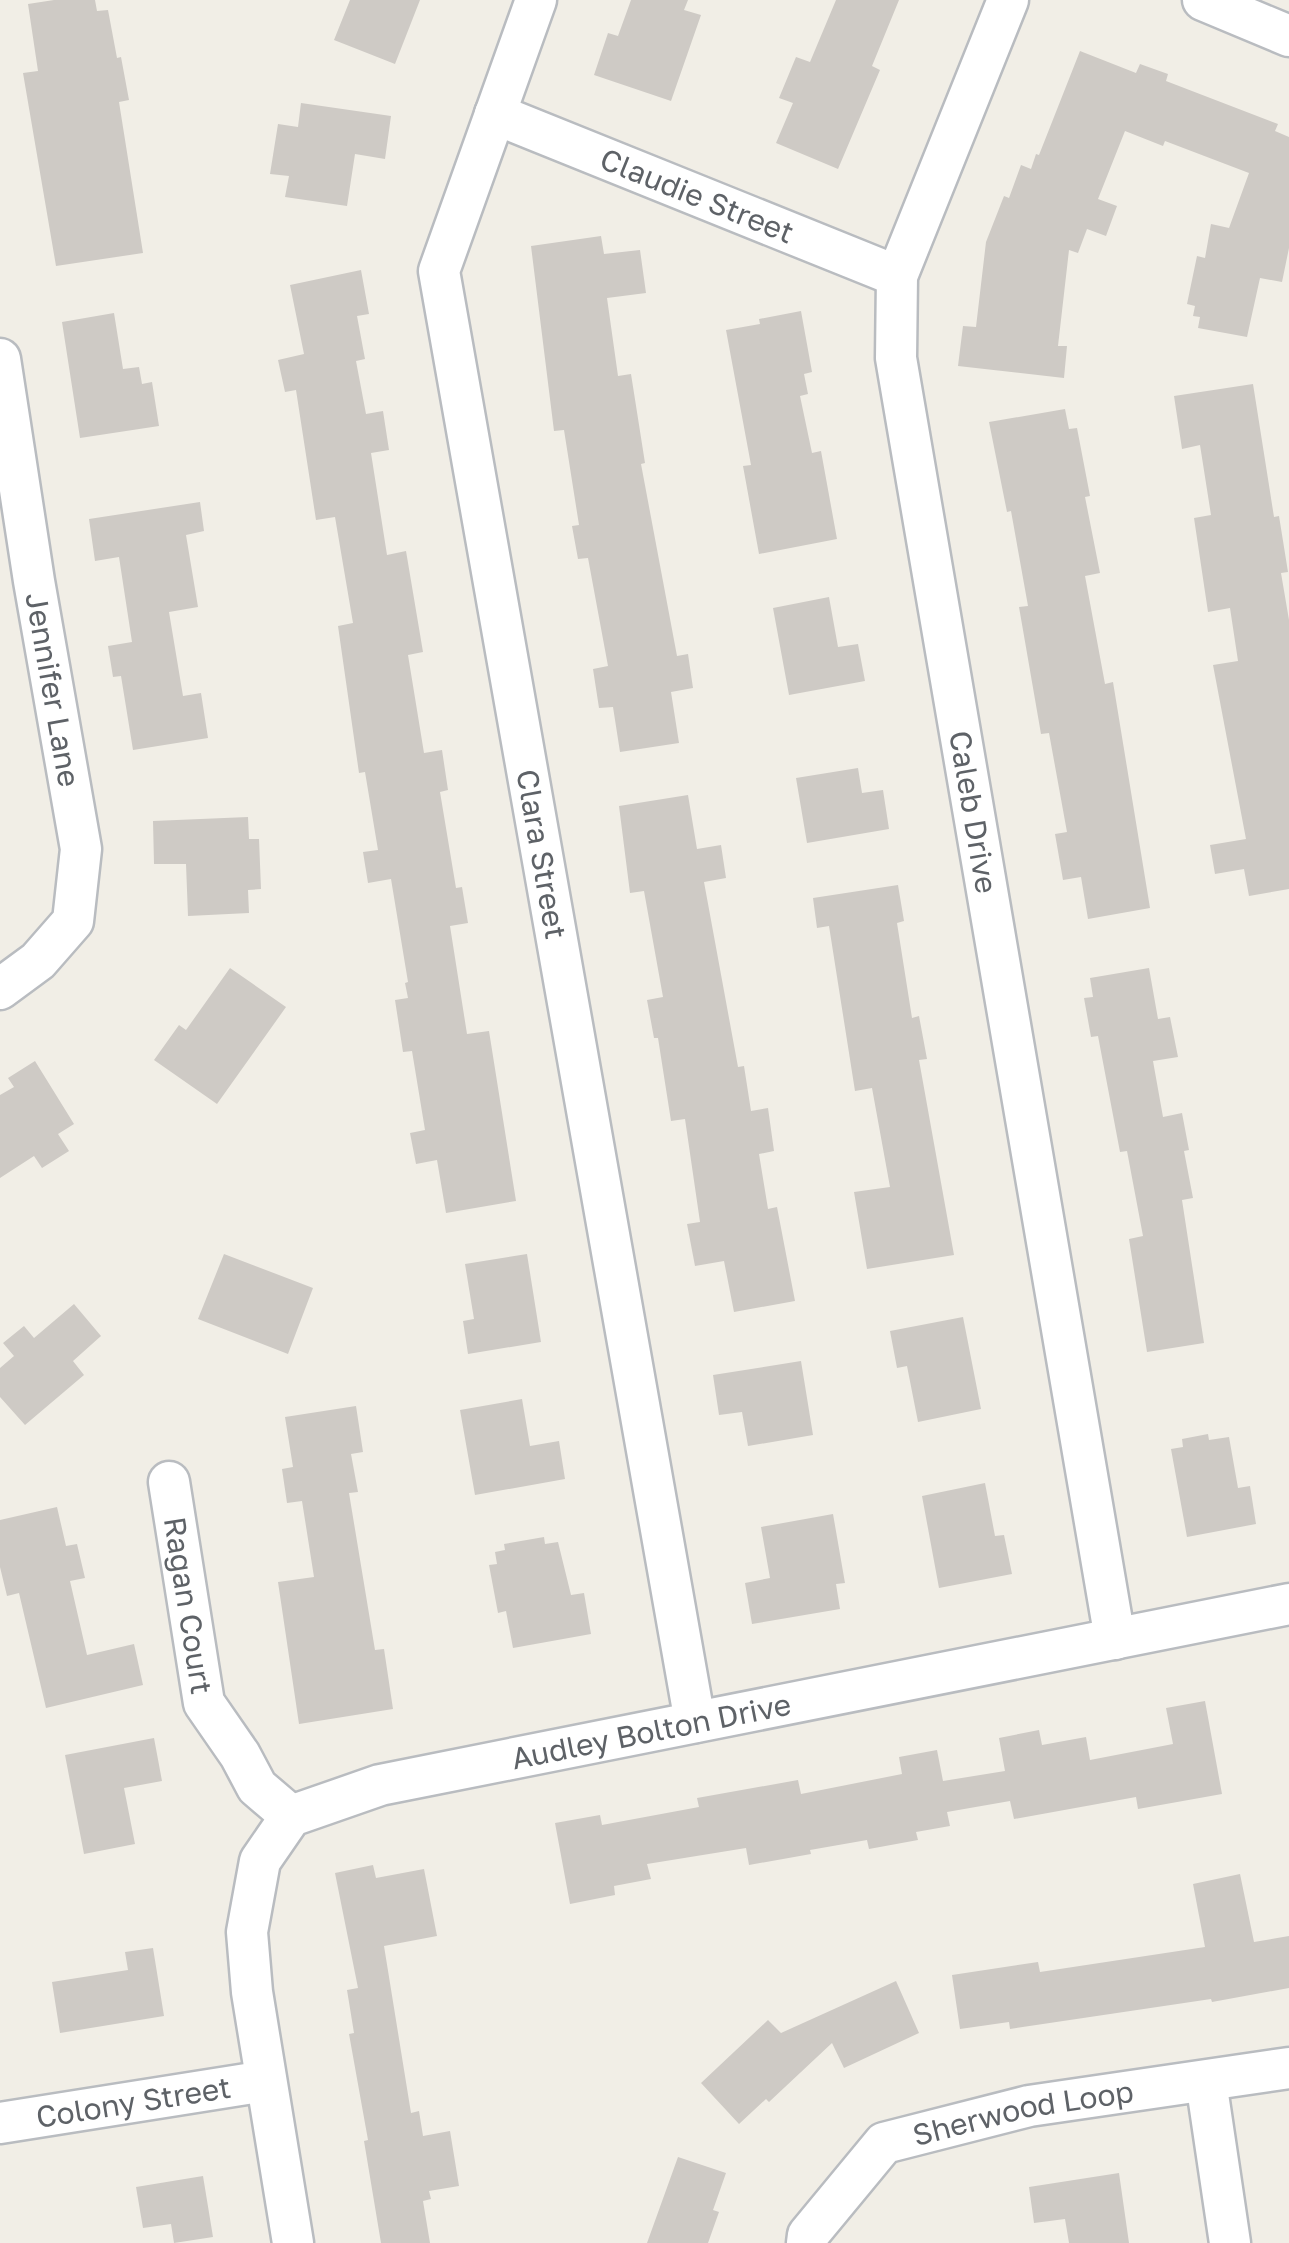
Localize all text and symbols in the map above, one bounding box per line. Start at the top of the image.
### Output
street label: Claudie Street [595,140,799,251]
street label: Jennifer Lane [18,590,88,790]
street label: Caleb Drive [942,728,1005,896]
street label: Clara Street [509,767,575,942]
street label: Ragan Court [157,1514,220,1697]
street label: Audley Bolton Drive [508,1686,794,1776]
street label: Colony Street [33,2069,233,2135]
street label: Sherwood Loop [909,2073,1136,2153]

